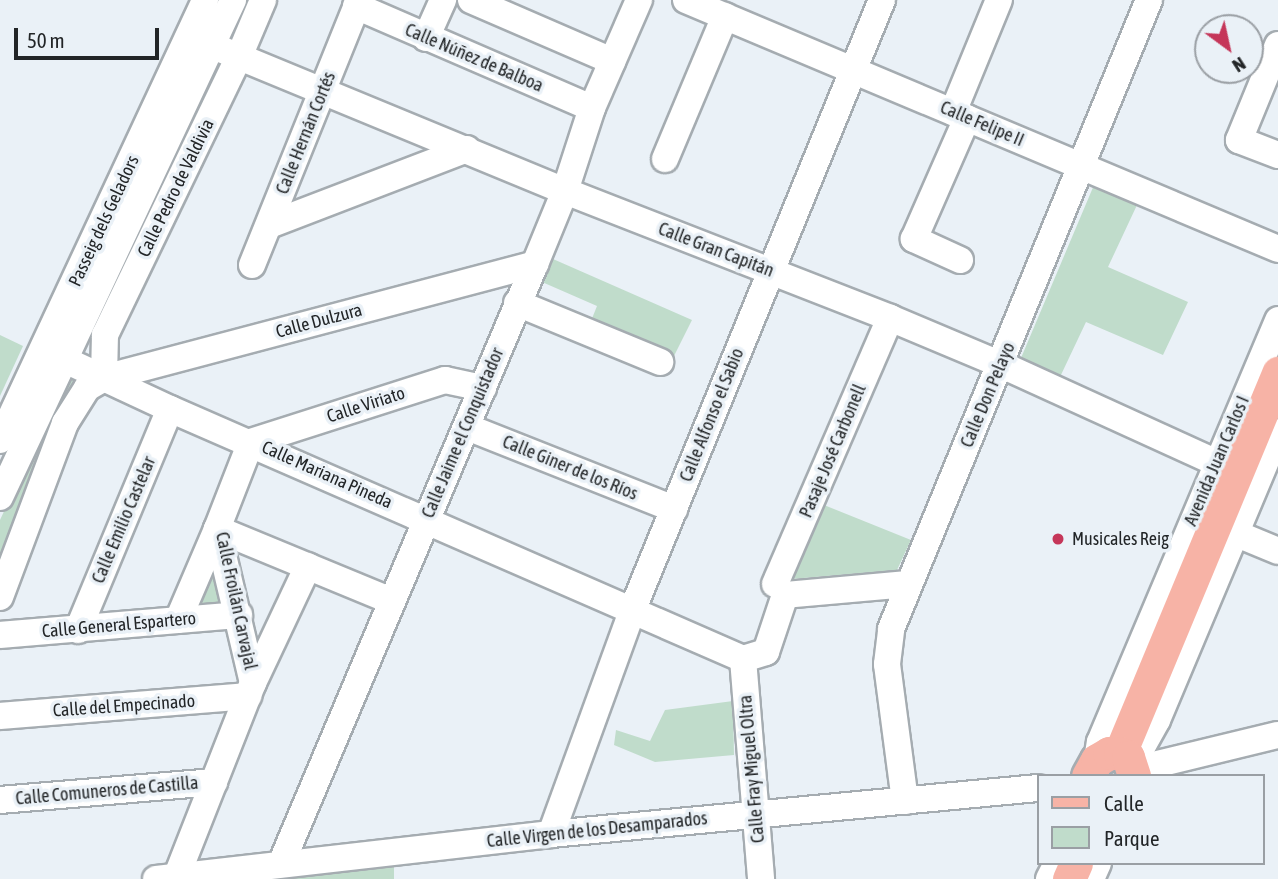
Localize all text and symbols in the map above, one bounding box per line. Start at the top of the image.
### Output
scale bar [18,14,163,58]
north arrow [1194,14,1264,84]
street label: Calle Núñez de Balboa [402,19,546,97]
text: 50 m [27,28,65,52]
text: N [1229,53,1250,77]
street label: Calle Hernán Cortés [272,69,340,197]
street label: Calle Felipe II [937,97,1027,151]
street label: Calle Pedro de Valdivia [133,115,219,261]
street label: Passeig dels Geladors [64,152,144,290]
street label: Calle Gran Capitán [655,218,777,282]
street label: Calle Dulzura [273,299,365,343]
street label: Calle Don Pelayo [956,339,1020,451]
street label: Calle Jaime el Conquistador [417,345,509,521]
street label: Calle Alfonso el Sabio [675,345,749,485]
street label: Pasaje José Carbonell [795,381,871,521]
street label: Calle Viriato [324,382,408,428]
street label: Avenida Juan Carlos I [1180,393,1254,529]
street label: Calle Giner de los Ríos [499,431,641,505]
street label: Calle Mariana Pineda [258,437,396,513]
street label: Calle Emilio Castelar [88,453,160,587]
place label: Musicales Reig [1072,528,1169,550]
street label: Calle Froilán Carvajal [211,530,261,672]
marker: Musicales Reig [1050,531,1066,547]
street label: Calle General Espartero [41,608,197,642]
street label: Calle del Empecinado [52,690,196,722]
street label: Calle Fray Miguel Oltra [735,694,769,844]
street label: Calle Comuneros de Castilla [15,772,199,810]
legend [1036,774,1264,865]
text: Calle [1104,791,1144,815]
street label: Calle Virgen de los Desamparados [486,808,708,852]
text: Parque [1104,826,1159,850]

